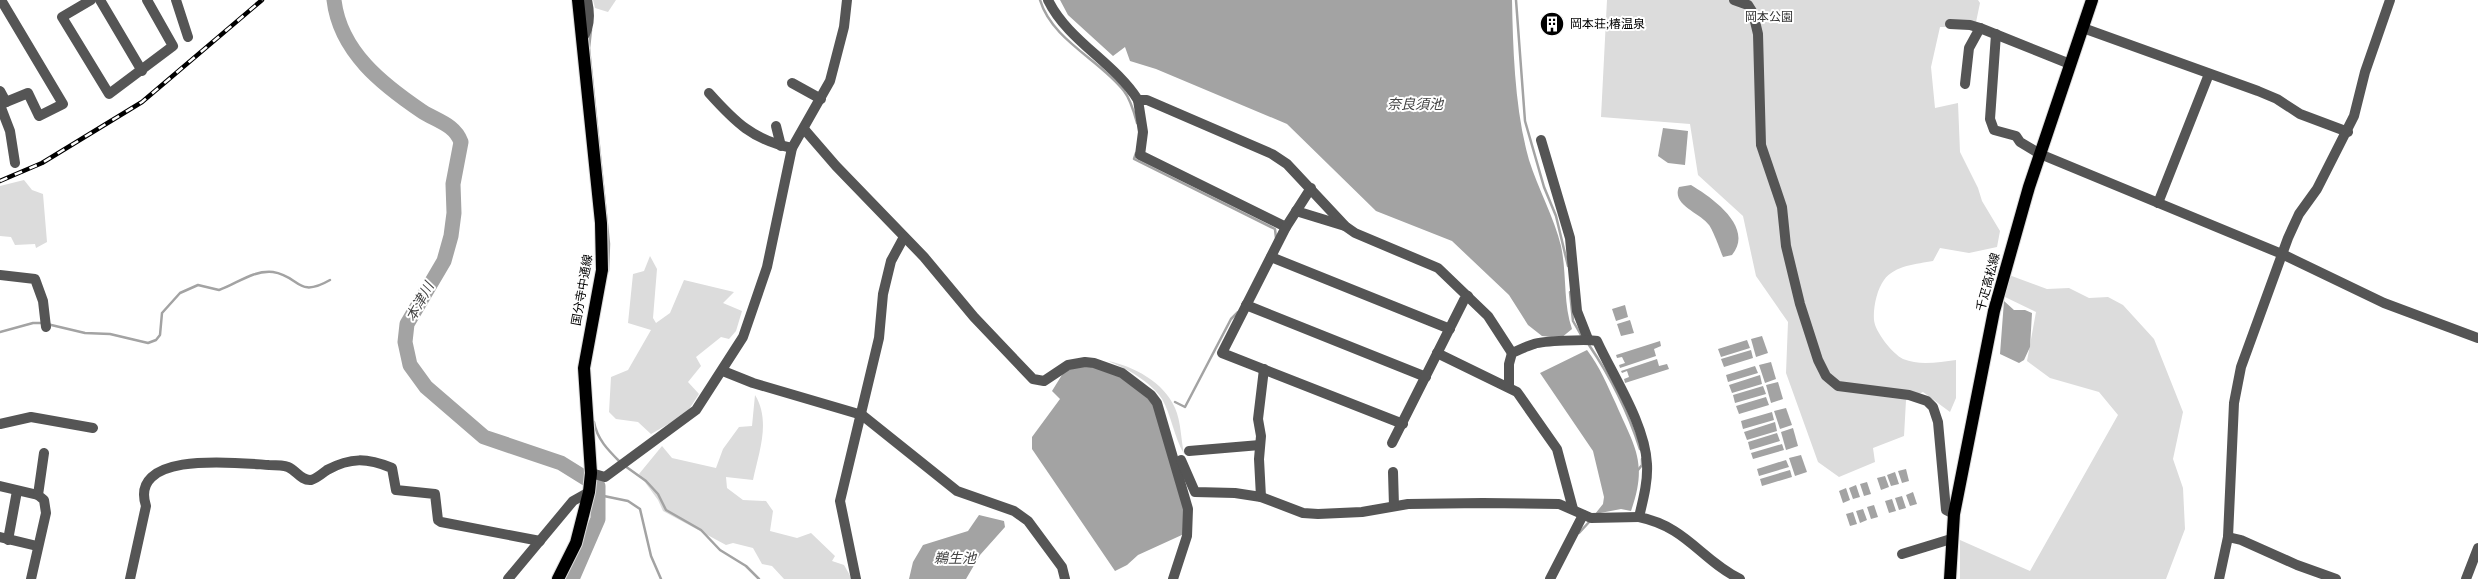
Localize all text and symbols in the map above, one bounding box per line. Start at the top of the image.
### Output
park label: 岡本公園 [1745,10,1793,24]
building icon: 岡本荘;椿温泉 [1539,11,1565,37]
place label: 岡本荘;椿温泉 [1570,17,1645,31]
water label: 奈良須池 [1387,96,1445,113]
street label: 千疋高松線 [1973,251,2003,313]
street label: 国分寺中通線 [569,253,595,327]
water label: 本津川 [402,278,439,324]
water label: 鵜生池 [934,550,978,567]

